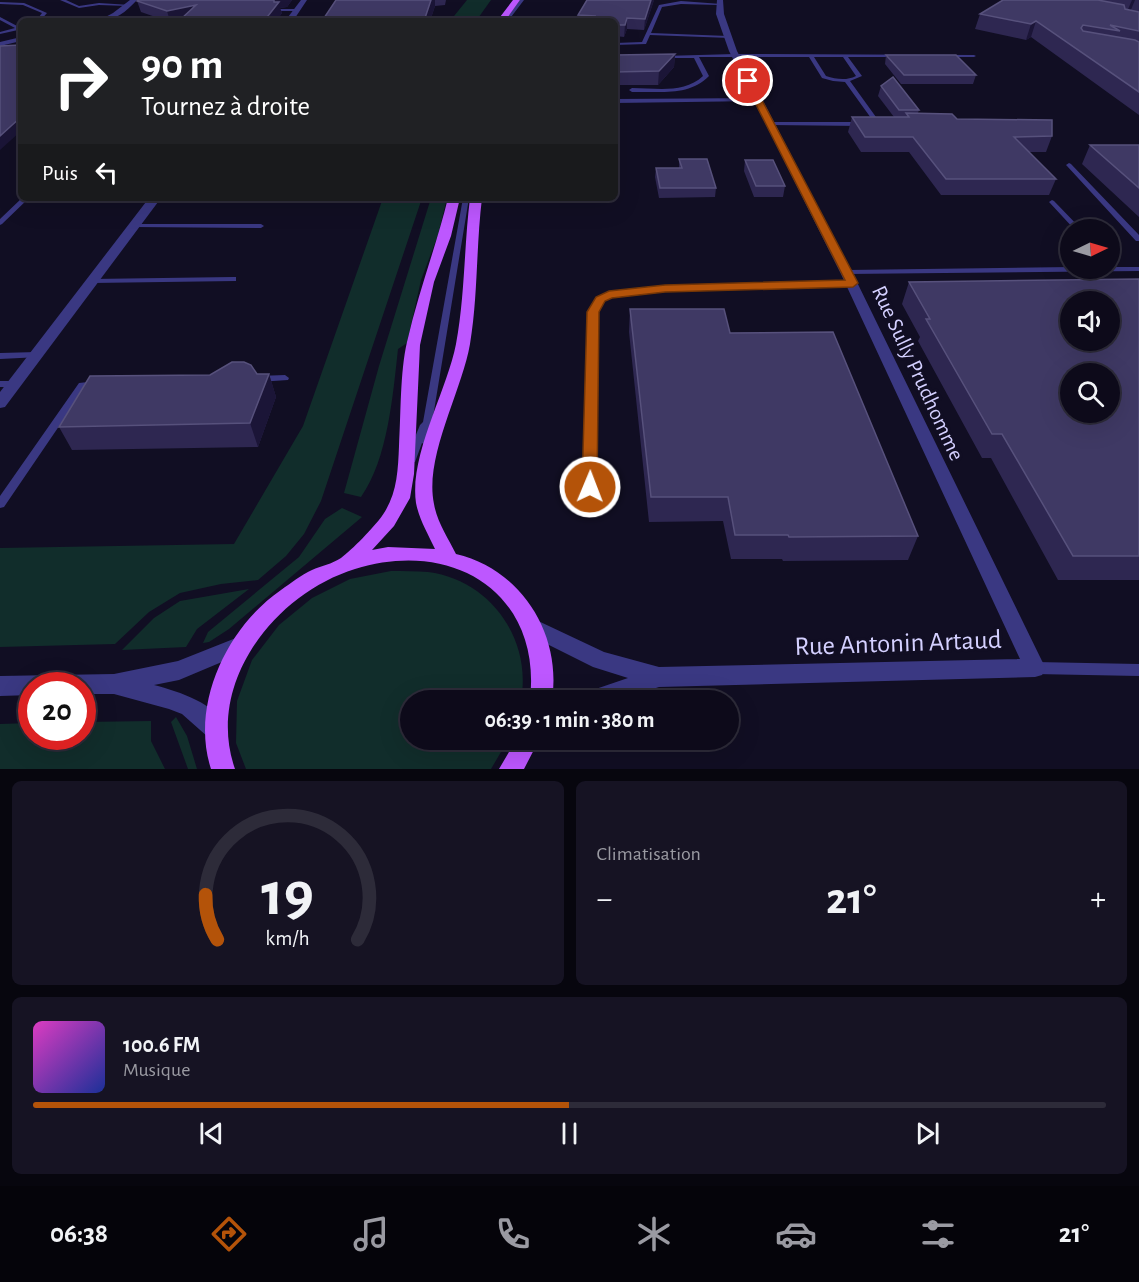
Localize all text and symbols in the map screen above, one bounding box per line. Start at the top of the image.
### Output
icon: right [42,42,120,120]
text: 90 m [141,44,223,86]
pin [722,55,773,106]
icon: arrive [731,64,764,97]
text: Tournez à droite [141,93,310,120]
icon: left [90,156,123,189]
text: Puis [42,162,78,184]
north arrow [1060,219,1120,279]
map controls [1060,219,1120,423]
street label: Rue Sully Prudhomme [868,282,968,464]
button: sound [1060,291,1120,351]
button: search [1060,363,1120,423]
position arrow [558,455,622,519]
street label: Rue Antonin Artaud [794,626,1002,660]
speed limit sign: 20 [18,672,96,750]
text: 06:39 · 1 min · 380 m [485,709,654,731]
text: Climatisation [597,844,701,864]
text: 19 [261,864,314,926]
text: 21° [826,877,877,922]
text: − [597,883,612,916]
text: + [1090,883,1106,916]
text: km/h [266,928,310,949]
text: 100.6 FM [123,1034,200,1056]
text: Musique [123,1060,190,1080]
icon: previous [195,1117,228,1150]
icon: pause [553,1117,586,1150]
icon: next [911,1117,944,1150]
icon: directions [208,1213,250,1255]
icon: music [350,1213,392,1255]
icon: phone [492,1213,534,1255]
icon: climate [633,1213,675,1255]
icon: car [775,1213,817,1255]
icon: filters [917,1213,959,1255]
text: 06:38 [50,1220,108,1247]
text: 21° [1059,1220,1089,1247]

